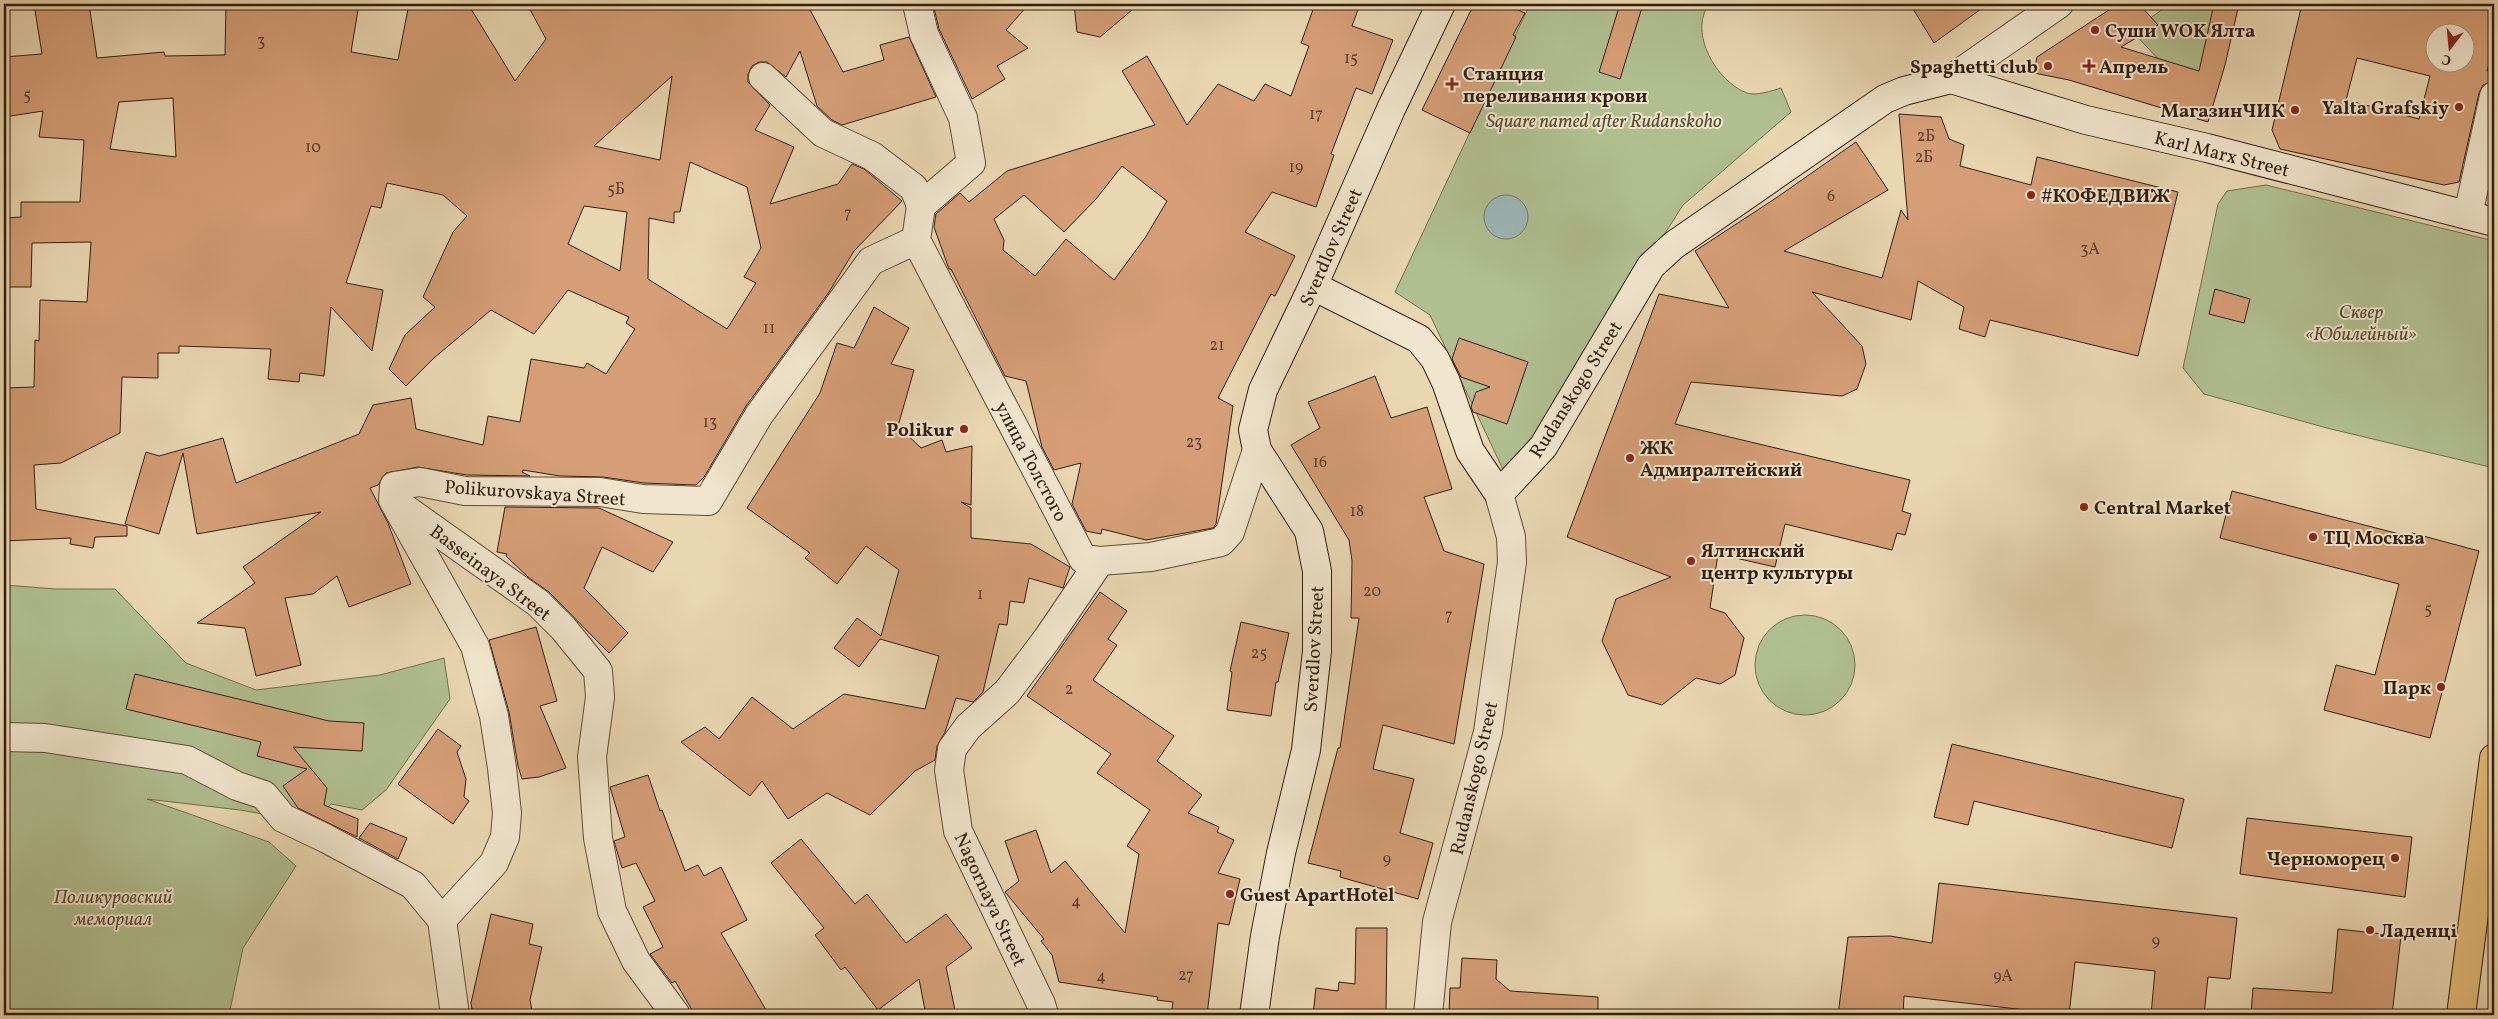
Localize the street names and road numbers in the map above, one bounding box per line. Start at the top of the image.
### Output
street label: Karl Marx Street [2151,126,2292,184]
street label: Sverdlov Street [1294,184,1370,311]
street label: Rudanskogo Street [1524,316,1629,464]
street label: улица Толстого [988,397,1073,527]
street label: Polikurovskaya Street [443,475,627,513]
street label: Basseinaya Street [424,519,556,628]
street label: Sverdlov Street [1299,585,1331,713]
street label: Rudanskogo Street [1445,699,1505,858]
street label: Nagornaya Street [947,829,1032,971]

